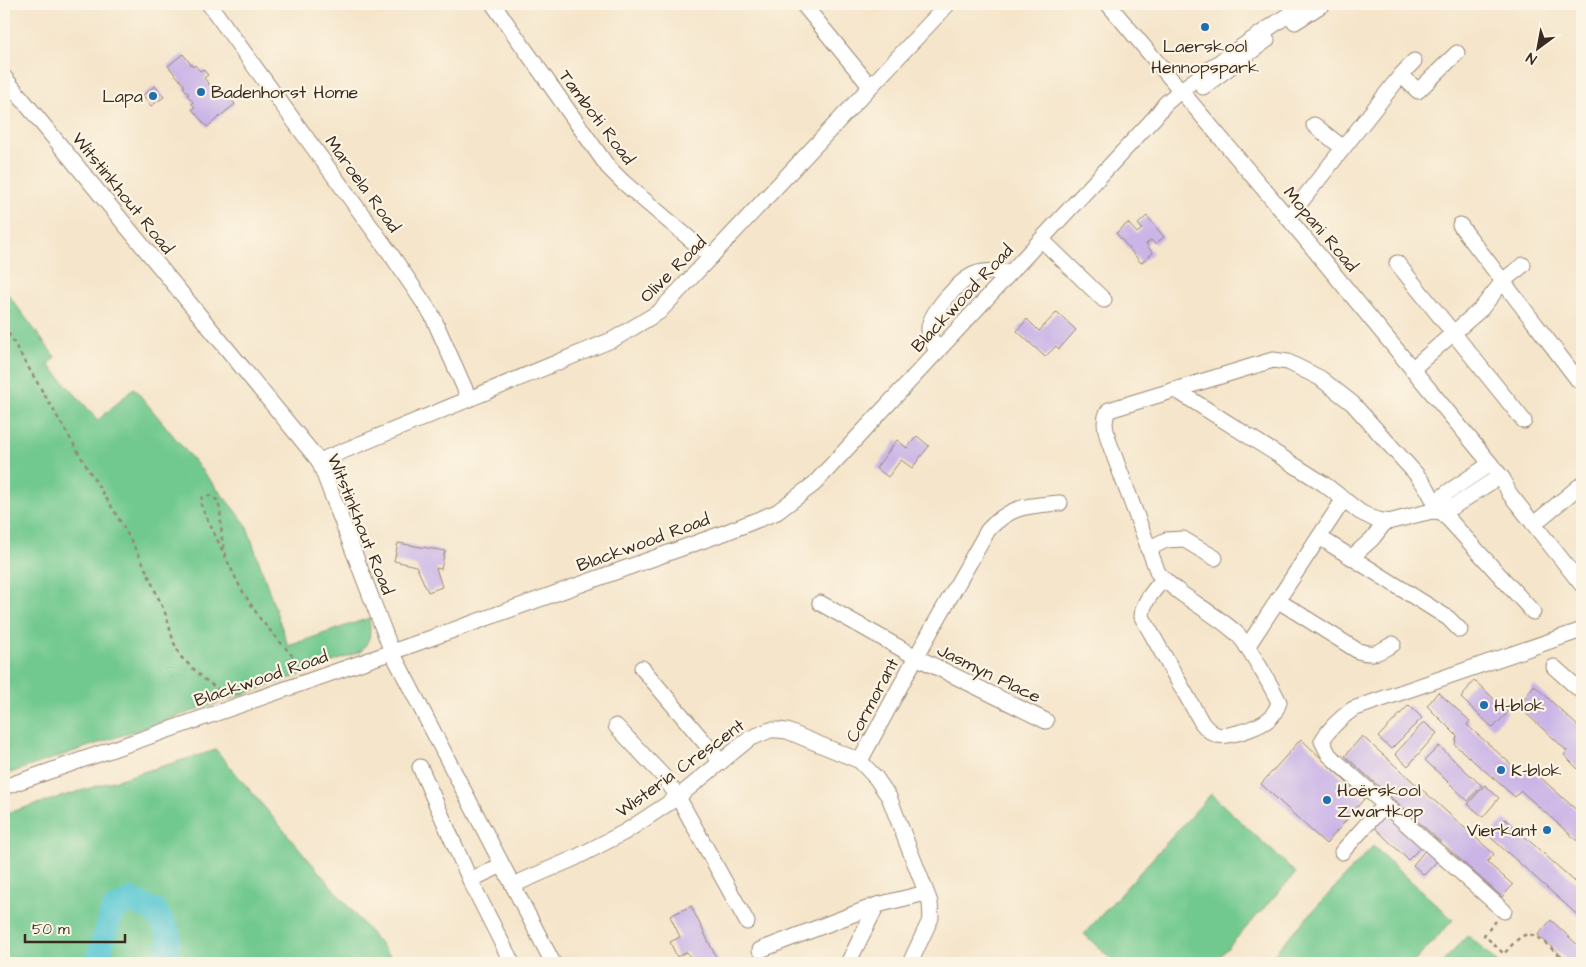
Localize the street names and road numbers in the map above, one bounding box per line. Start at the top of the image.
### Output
street label: Tamboti Road [553,65,641,170]
street label: Witstinkhout Road [66,127,180,259]
street label: Maroela Road [319,131,406,238]
street label: Mopani Road [1277,181,1364,277]
street label: Olive Road [634,230,712,308]
street label: Blackwood Road [906,239,1019,358]
street label: Witstinkhout Road [321,450,400,598]
street label: Blackwood Road [573,507,713,578]
street label: Jasmyn Place [932,638,1045,710]
street label: Blackwood Road [191,644,331,713]
street label: Cormorant [840,653,905,747]
street label: Wisteria Crescent [611,713,750,824]

